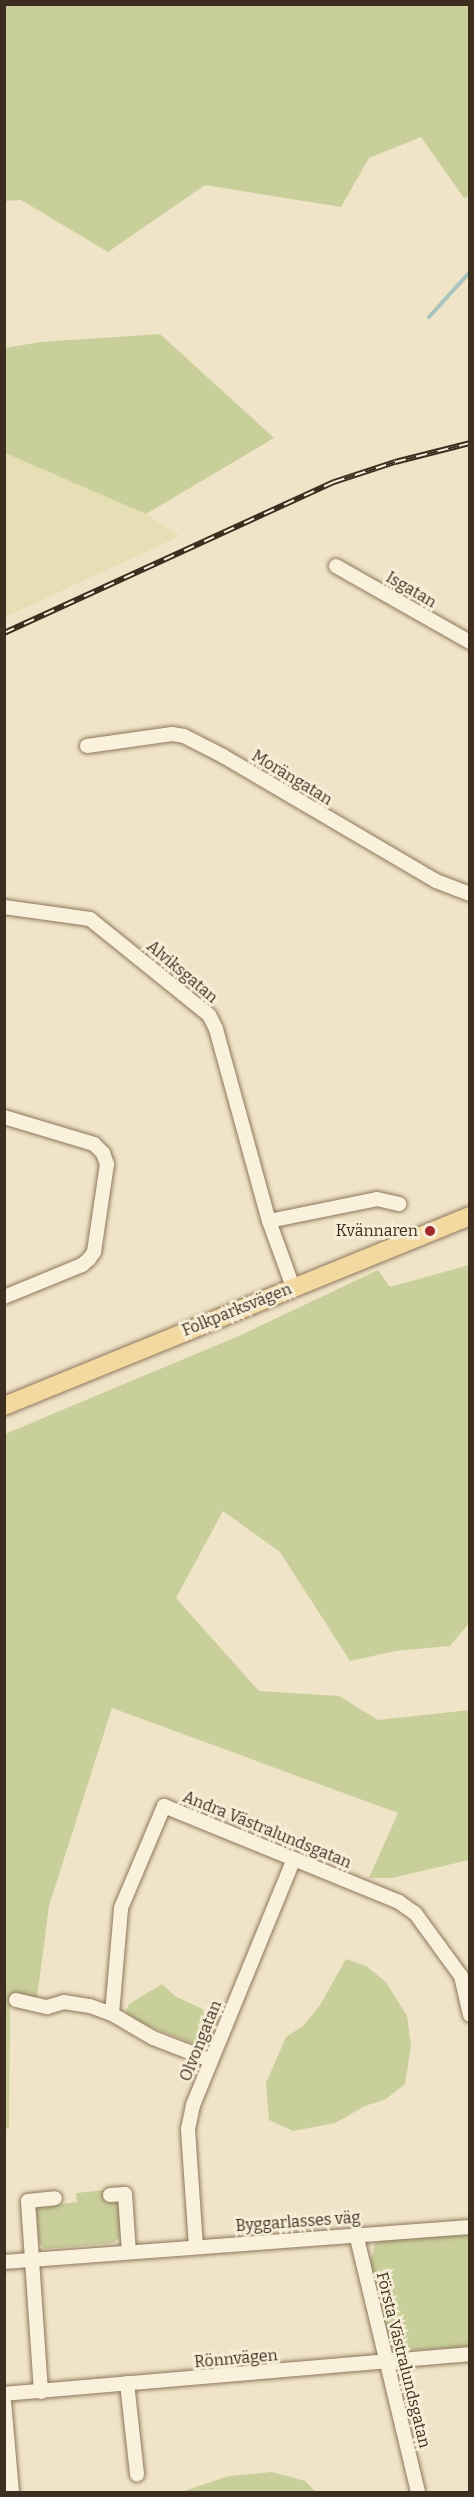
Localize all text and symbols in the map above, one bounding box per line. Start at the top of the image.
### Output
street label: Isgatan [382,568,440,612]
street label: Morängatan [248,746,336,810]
street label: Alviksgatan [143,937,221,1007]
place label: Kvännaren [336,1221,418,1241]
marker: Kvännaren [423,1224,437,1238]
street label: Folkparksvägen [179,1279,295,1341]
street label: Andra Västralundsgatan [180,1787,354,1873]
street label: Olvongatan [176,1998,226,2084]
street label: Byggarlasses väg [235,2208,361,2236]
street label: Första Västralundsgatan [372,2270,434,2450]
street label: Rönnvägen [193,2346,279,2372]

